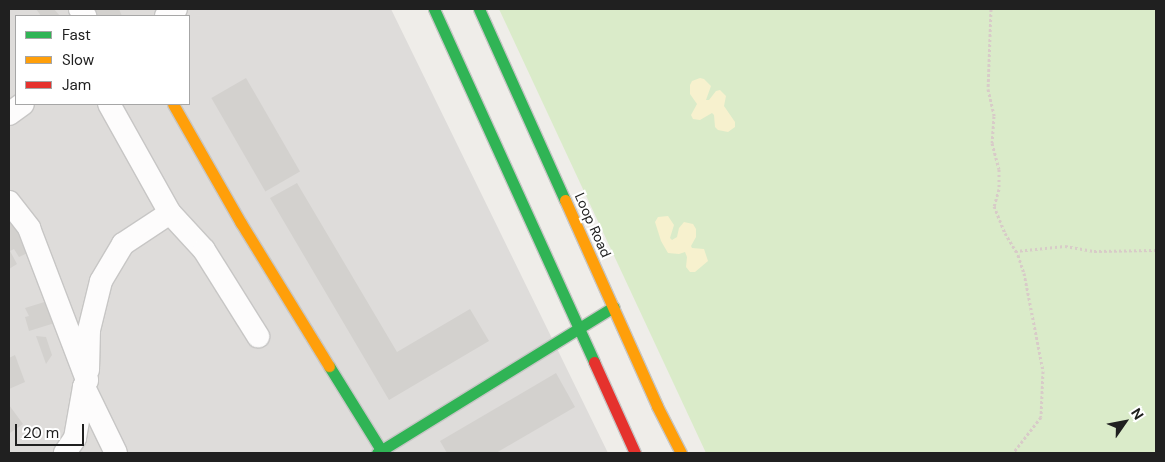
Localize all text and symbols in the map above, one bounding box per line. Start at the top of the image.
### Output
legend [15,15,190,105]
text: Fast [62,25,91,45]
text: Slow [62,50,94,70]
text: Jam [62,75,91,95]
street label: Loop Road [571,190,615,260]
north arrow [1100,397,1150,447]
text: N [1127,405,1148,423]
scale bar [18,414,86,446]
text: 20 m [23,423,59,443]

